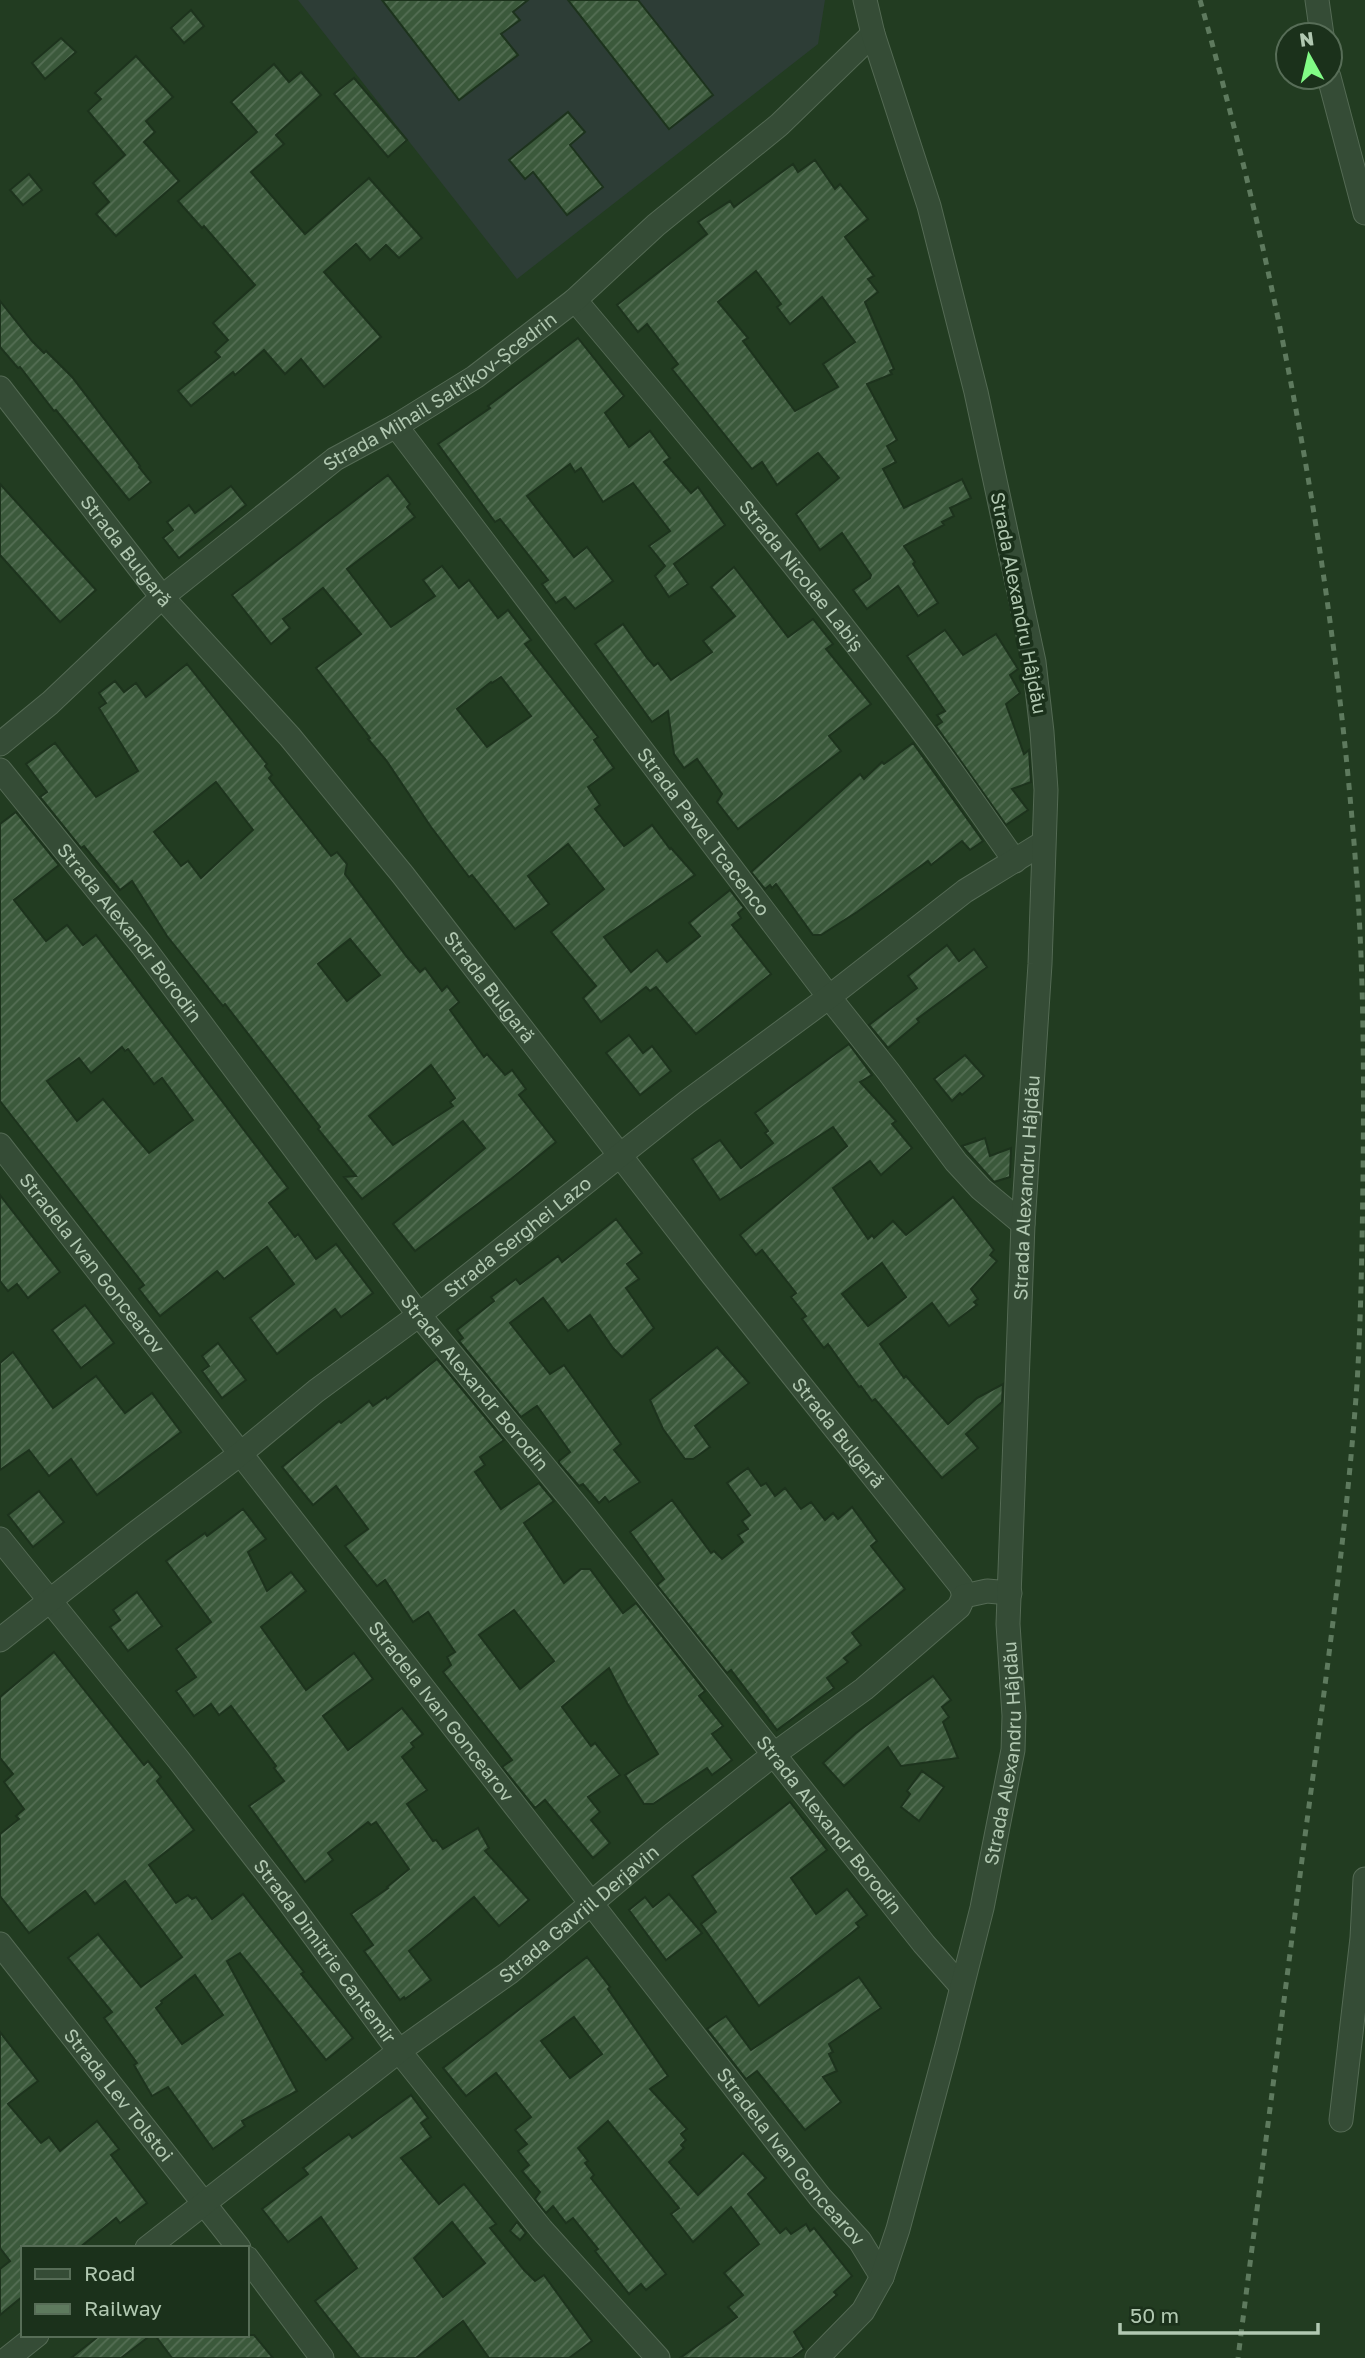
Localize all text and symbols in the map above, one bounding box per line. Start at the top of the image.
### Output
north arrow [1274,21,1344,91]
text: N [1298,26,1315,51]
street label: Strada Mihail Saltîkov-Șcedrin [318,307,561,475]
street label: Strada Bulgară [76,490,177,611]
street label: Strada Alexandru Hâjdău [987,490,1052,716]
street label: Strada Nicolae Labiș [735,495,870,656]
street label: Strada Pavel Tcacenco [633,742,775,920]
street label: Strada Alexandr Borodin [53,838,208,1026]
street label: Strada Bulgară [440,926,540,1047]
street label: Strada Alexandru Hâjdău [1008,1074,1044,1301]
street label: Stradela Ivan Goncearov [15,1168,170,1358]
street label: Strada Serghei Lazo [439,1171,596,1302]
street label: Strada Alexandr Borodin [396,1289,554,1475]
street label: Strada Bulgară [788,1372,890,1492]
street label: Stradela Ivan Goncearov [364,1616,519,1806]
street label: Strada Alexandru Hâjdău [979,1641,1025,1867]
street label: Strada Alexandr Borodin [752,1731,908,1918]
street label: Strada Gavriil Derjavin [494,1840,663,1987]
street label: Strada Dimitrie Cantemir [249,1854,402,2048]
street label: Strada Lev Tolstoi [60,2023,178,2166]
street label: Stradela Ivan Goncearov [712,2063,870,2250]
legend [21,2246,248,2337]
text: Road [84,2260,135,2286]
scale bar [1120,2292,1318,2336]
text: Railway [84,2295,162,2321]
text: 50 m [1130,2302,1179,2328]

